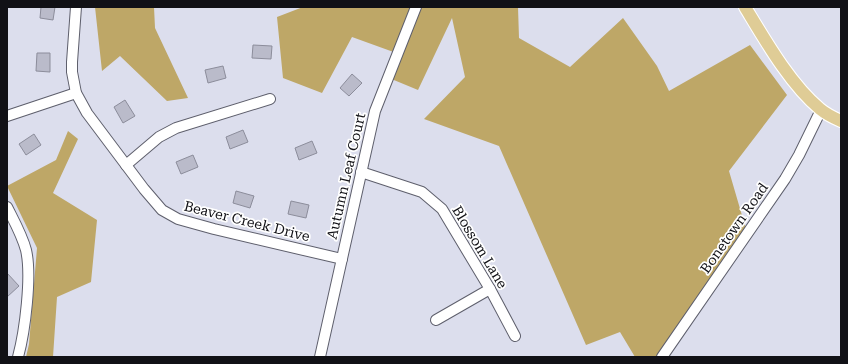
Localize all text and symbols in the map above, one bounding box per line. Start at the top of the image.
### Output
street label: Autumn Leaf Court [324,111,368,241]
street label: Bonetown Road [697,180,771,276]
street label: Beaver Creek Drive [182,198,312,244]
street label: Blossom Lane [449,203,511,291]

